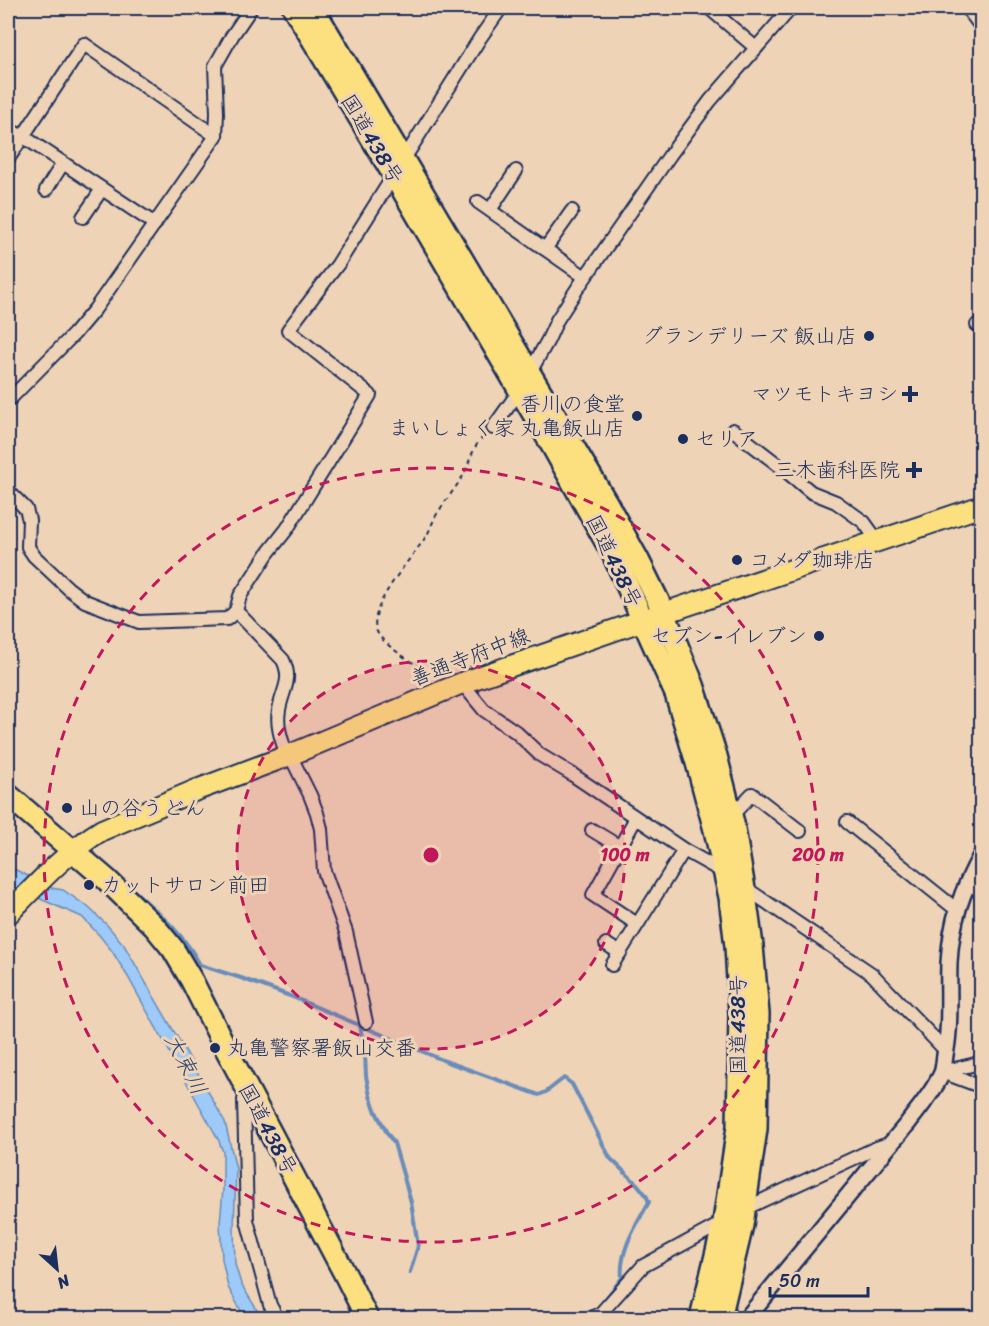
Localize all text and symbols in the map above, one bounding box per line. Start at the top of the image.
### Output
street label: 国道438号 [330,86,414,192]
place label: グランデリーズ 飯山店 [642,317,857,355]
marker: グランデリーズ 飯山店 [862,329,876,343]
place label: マツモトキヨシ [751,375,898,413]
place label: 香川の食堂 まいしょく家 丸亀飯山店 [389,385,625,447]
marker: マツモトキヨシ [903,387,917,401]
marker: 香川の食堂 まいしょく家 丸亀飯山店 [630,409,644,423]
place label: セリア [695,420,758,458]
marker: セリア [676,432,690,446]
place label: 三木歯科医院 [774,451,900,489]
marker: 三木歯科医院 [905,461,923,479]
street label: 国道438号 [575,508,653,614]
place label: コメダ珈琲店 [749,541,875,579]
marker: コメダ珈琲店 [730,553,744,567]
street label: 善通寺府中線 [404,617,536,697]
place label: セブン-イレブン [650,617,807,655]
marker: セブン-イレブン [812,629,826,643]
place label: 山の谷うどん [79,789,205,827]
marker: 山の谷うどん [60,801,74,815]
text: 100 m [601,839,650,871]
text: 200 m [791,839,844,871]
centre of rings [421,845,441,865]
place label: カットサロン前田 [101,866,269,904]
marker: カットサロン前田 [82,878,96,892]
street label: 国道438号 [719,975,757,1075]
water label: 大束川 [154,1026,218,1102]
place label: 丸亀警察署飯山交番 [227,1029,416,1067]
marker: 丸亀警察署飯山交番 [208,1041,222,1055]
street label: 国道438号 [228,1076,308,1182]
north arrow [27,1239,87,1299]
scale bar [770,1260,868,1298]
text: 50 m [779,1265,820,1297]
text: N [51,1266,76,1298]

